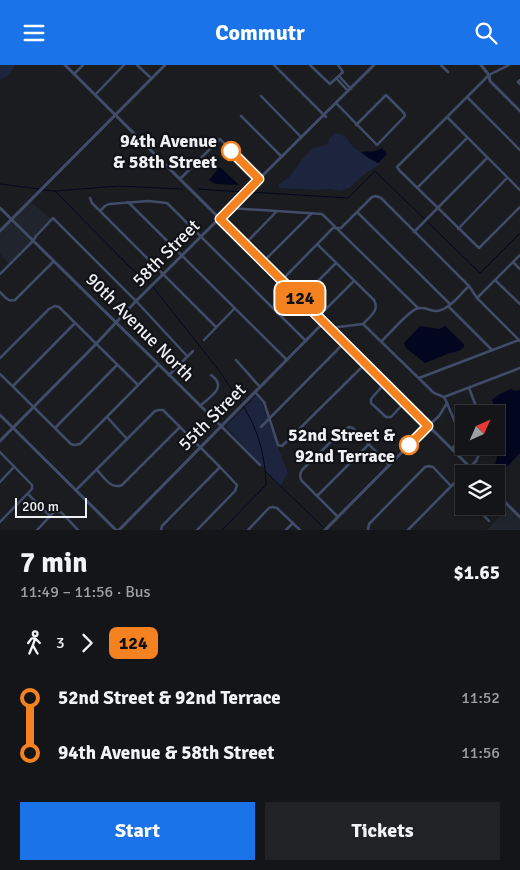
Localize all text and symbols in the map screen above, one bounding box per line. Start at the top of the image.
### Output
icon: menu [20,19,48,47]
text: Commutr [215,19,305,46]
icon: search [472,19,500,47]
place label: 94th Avenue & 58th Street [113,130,217,173]
marker: 94th Avenue & 58th Street [221,141,241,161]
street label: 58th Street [128,215,204,291]
street label: 90th Avenue North [81,268,199,386]
line badge: 124 [271,282,329,314]
text: 124 [285,287,315,309]
street label: 55th Street [174,379,250,455]
north arrow [455,405,505,455]
map controls [455,405,505,515]
place label: 52nd Street & 92nd Terrace [288,424,395,467]
marker: 52nd Street & 92nd Terrace [399,435,419,455]
button: layers [455,465,505,515]
scale bar [15,495,88,518]
text: 200 m [22,498,59,515]
text: 7 min [20,546,88,580]
text: $1.65 [454,561,500,585]
text: 11:49 – 11:56 · Bus [20,582,151,602]
icon: walk [20,629,48,657]
icon: forward [73,629,101,657]
text: 124 [119,632,148,654]
text: 3 [56,633,65,653]
text: 52nd Street & 92nd Terrace [58,686,281,710]
text: 11:52 [461,688,500,708]
text: 94th Avenue & 58th Street [58,741,274,765]
text: 11:56 [461,743,500,763]
button: Start [20,802,255,860]
button: Tickets [265,802,500,860]

